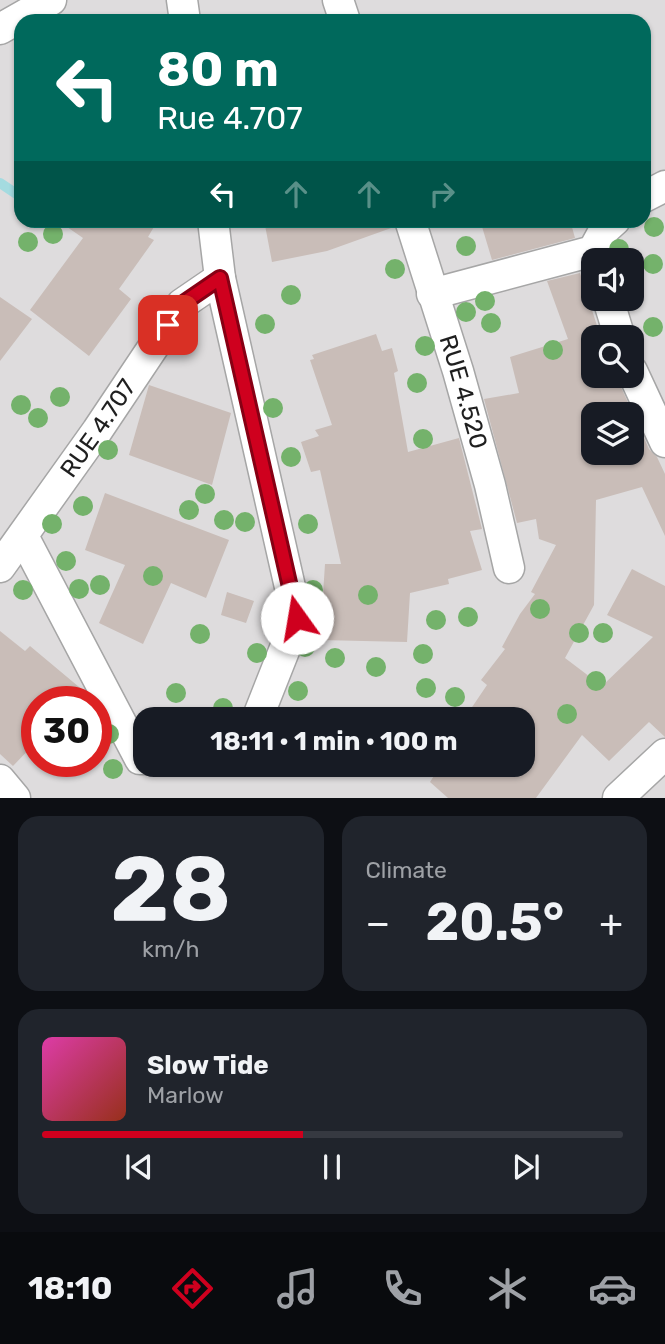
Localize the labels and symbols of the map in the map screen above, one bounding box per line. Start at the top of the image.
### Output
pin [138,295,198,355]
street label: RUE 4.520 [433,331,493,452]
street label: RUE 4.707 [55,374,142,483]
position arrow [260,581,334,655]
speed limit sign: 30 [21,686,112,777]

